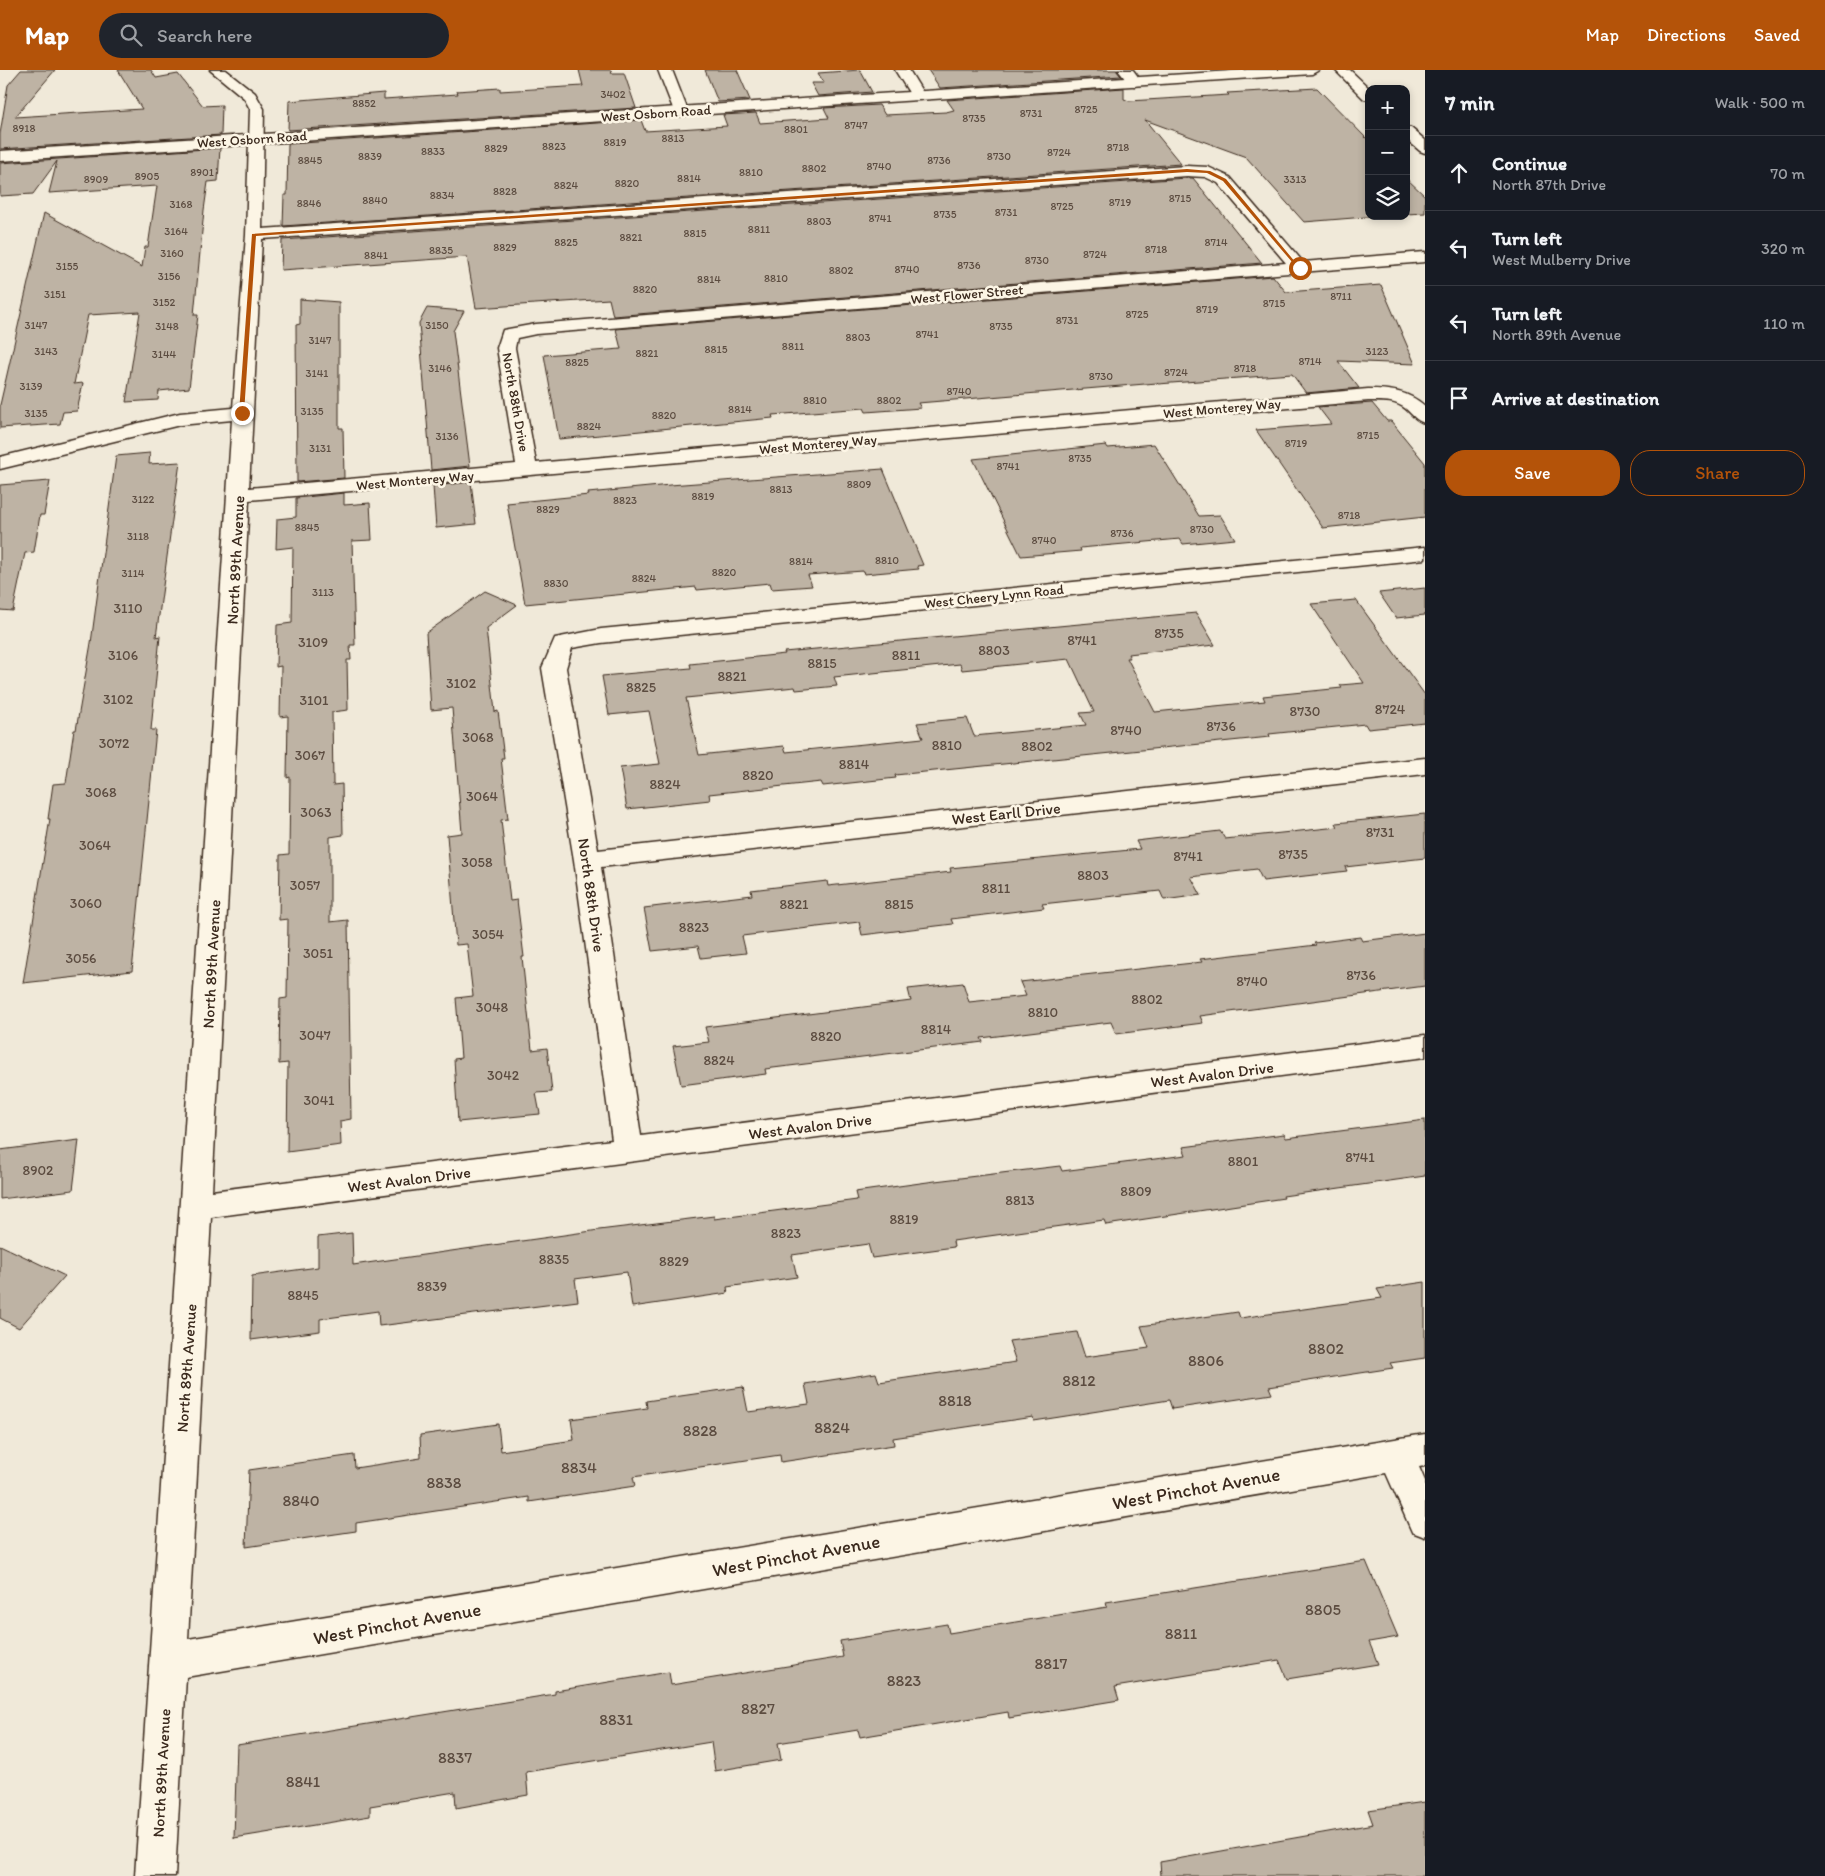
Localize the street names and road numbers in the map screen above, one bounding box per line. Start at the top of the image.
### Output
street label: West Osborn Road [600,101,712,126]
street label: West Osborn Road [196,127,308,152]
street label: West Flower Street [910,281,1024,308]
street label: North 88th Drive [498,351,533,453]
street label: West Monterey Way [1162,395,1282,422]
street label: West Monterey Way [758,431,878,458]
street label: West Monterey Way [355,467,475,494]
street label: North 89th Avenue [223,495,248,625]
street label: West Cheery Lynn Road [923,581,1065,612]
street label: West Earll Drive [951,798,1061,829]
street label: North 88th Drive [574,837,609,953]
street label: North 89th Avenue [199,899,224,1029]
street label: West Avalon Drive [1149,1058,1275,1091]
street label: West Avalon Drive [747,1110,873,1143]
street label: West Avalon Drive [346,1163,472,1196]
street label: North 89th Avenue [173,1303,200,1433]
street label: West Pinchot Avenue [1110,1462,1282,1515]
street label: West Pinchot Avenue [710,1529,882,1582]
street label: West Pinchot Avenue [311,1597,483,1650]
street label: North 89th Avenue [149,1708,174,1838]

